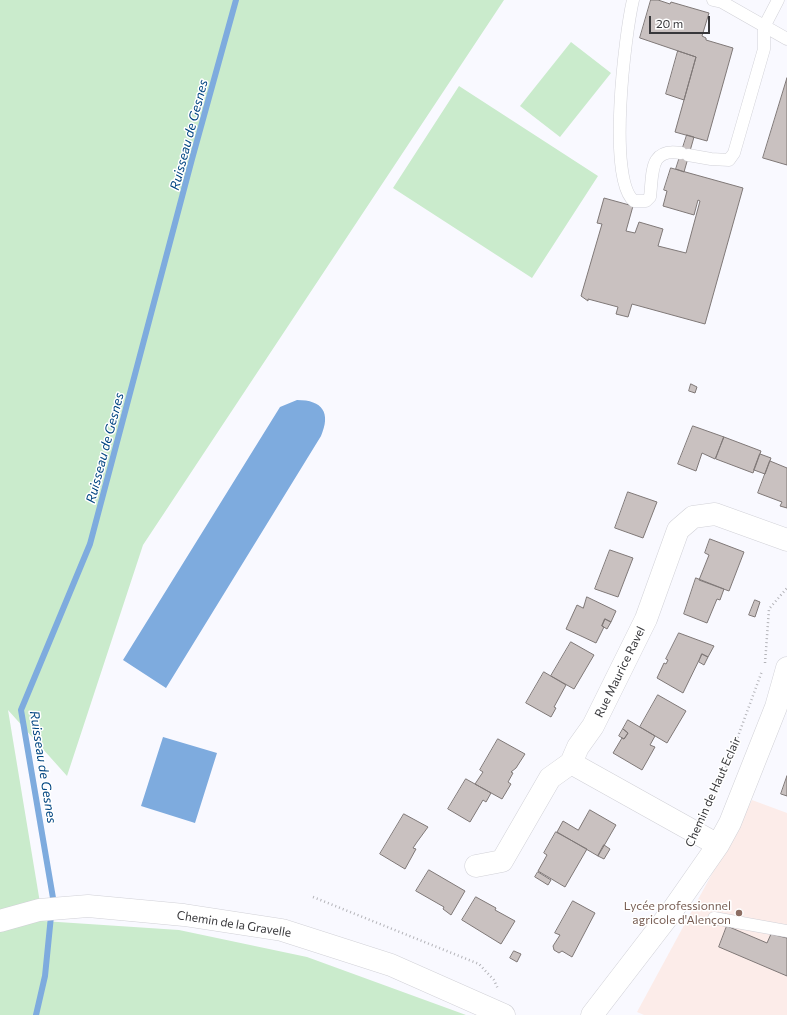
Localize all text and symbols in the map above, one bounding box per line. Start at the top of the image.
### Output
scale bar [651,8,712,34]
text: 20 m [656,16,683,30]
water label: Ruisseau de Gesnes [167,78,211,192]
water label: Ruisseau de Gesnes [83,391,127,505]
street label: Rue Maurice Ravel [592,624,648,720]
water label: Ruisseau de Gesnes [26,710,60,824]
street label: Chemin de Haut Eclair [682,735,744,849]
place label: Lycée professionnel agricole d'Alençon [624,899,731,927]
street label: Chemin de la Gravelle [176,908,292,940]
marker: Lycée professionnel agricole d'Alençon [734,908,744,918]

